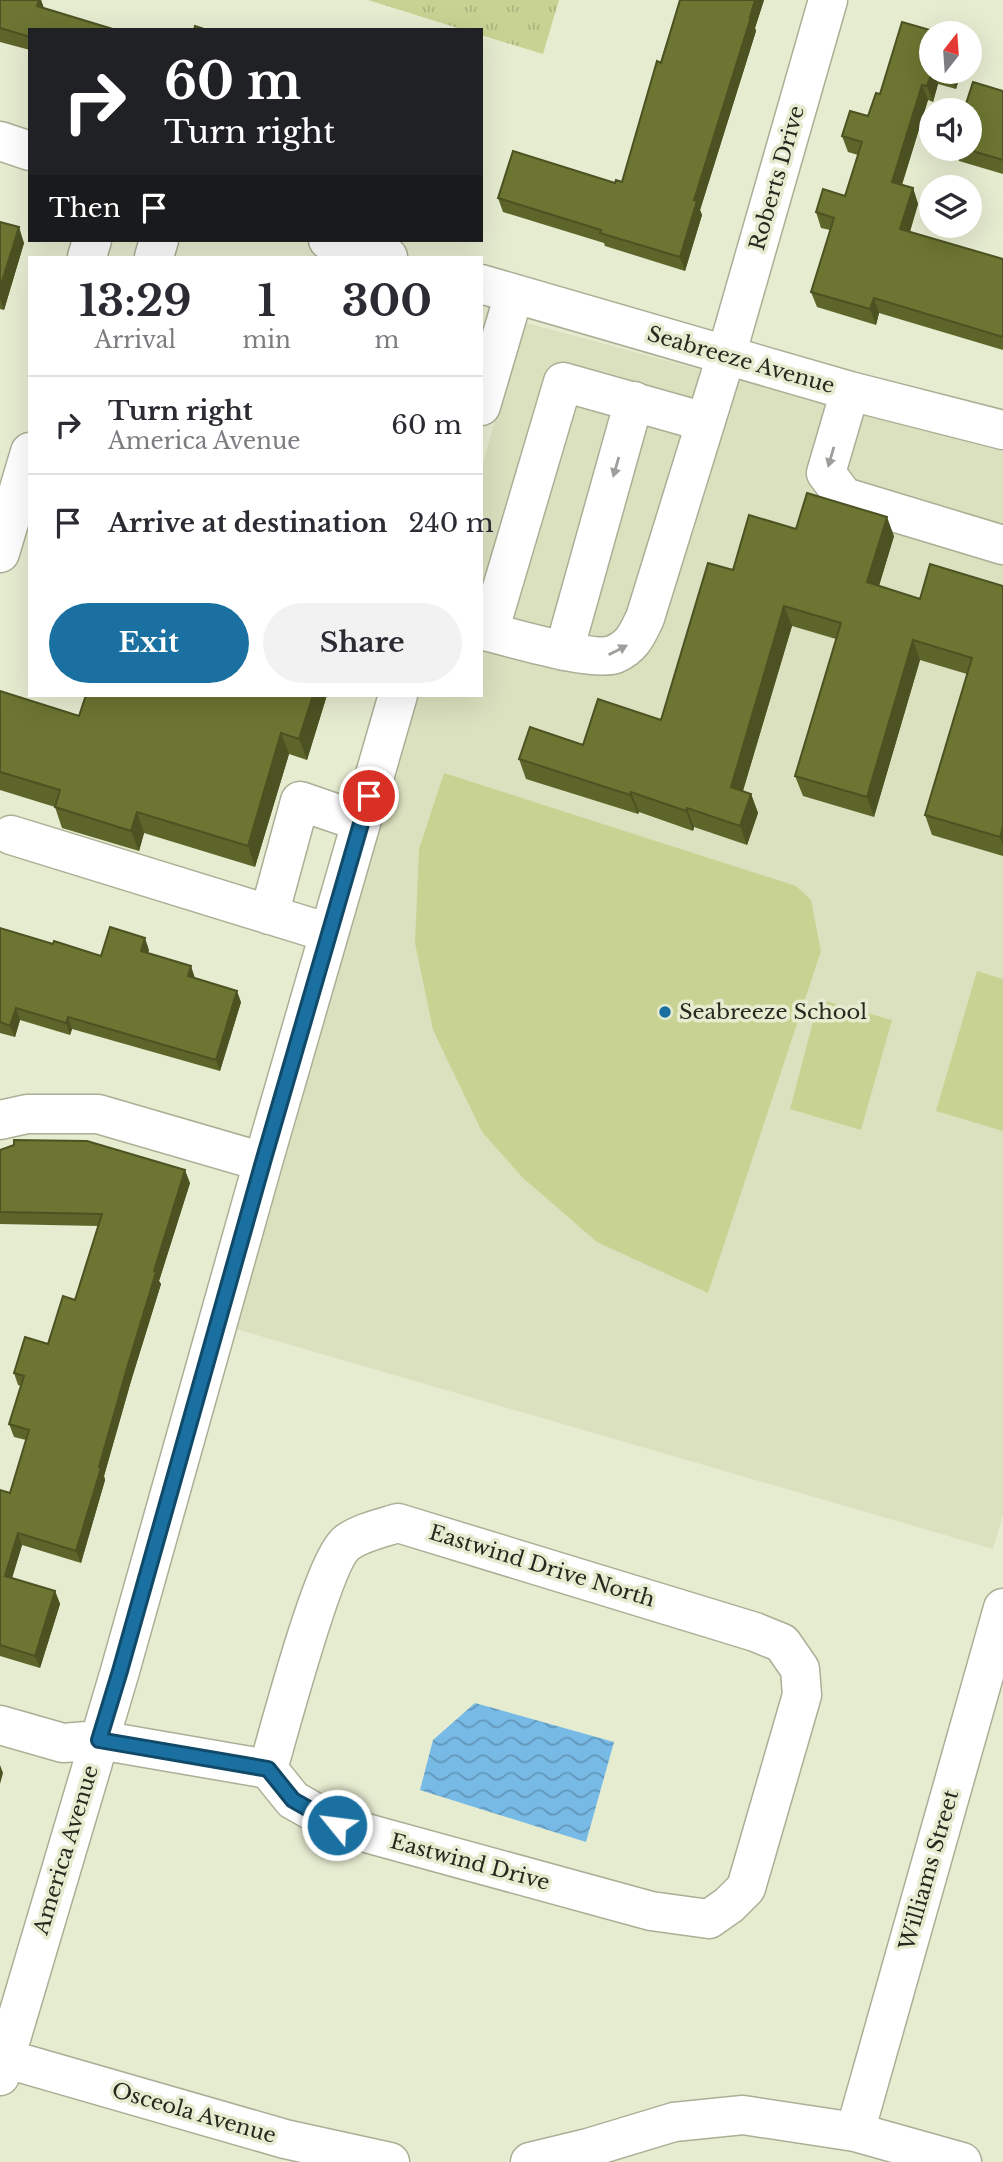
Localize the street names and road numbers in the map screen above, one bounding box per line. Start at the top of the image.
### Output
street label: Roberts Drive [744,103,810,253]
street label: Seabreeze Avenue [644,321,838,399]
street label: Eastwind Drive North [426,1519,658,1613]
street label: America Avenue [28,1762,104,1939]
street label: Williams Street [893,1787,964,1954]
street label: Eastwind Drive [387,1828,553,1896]
street label: Osceola Avenue [109,2077,279,2149]

